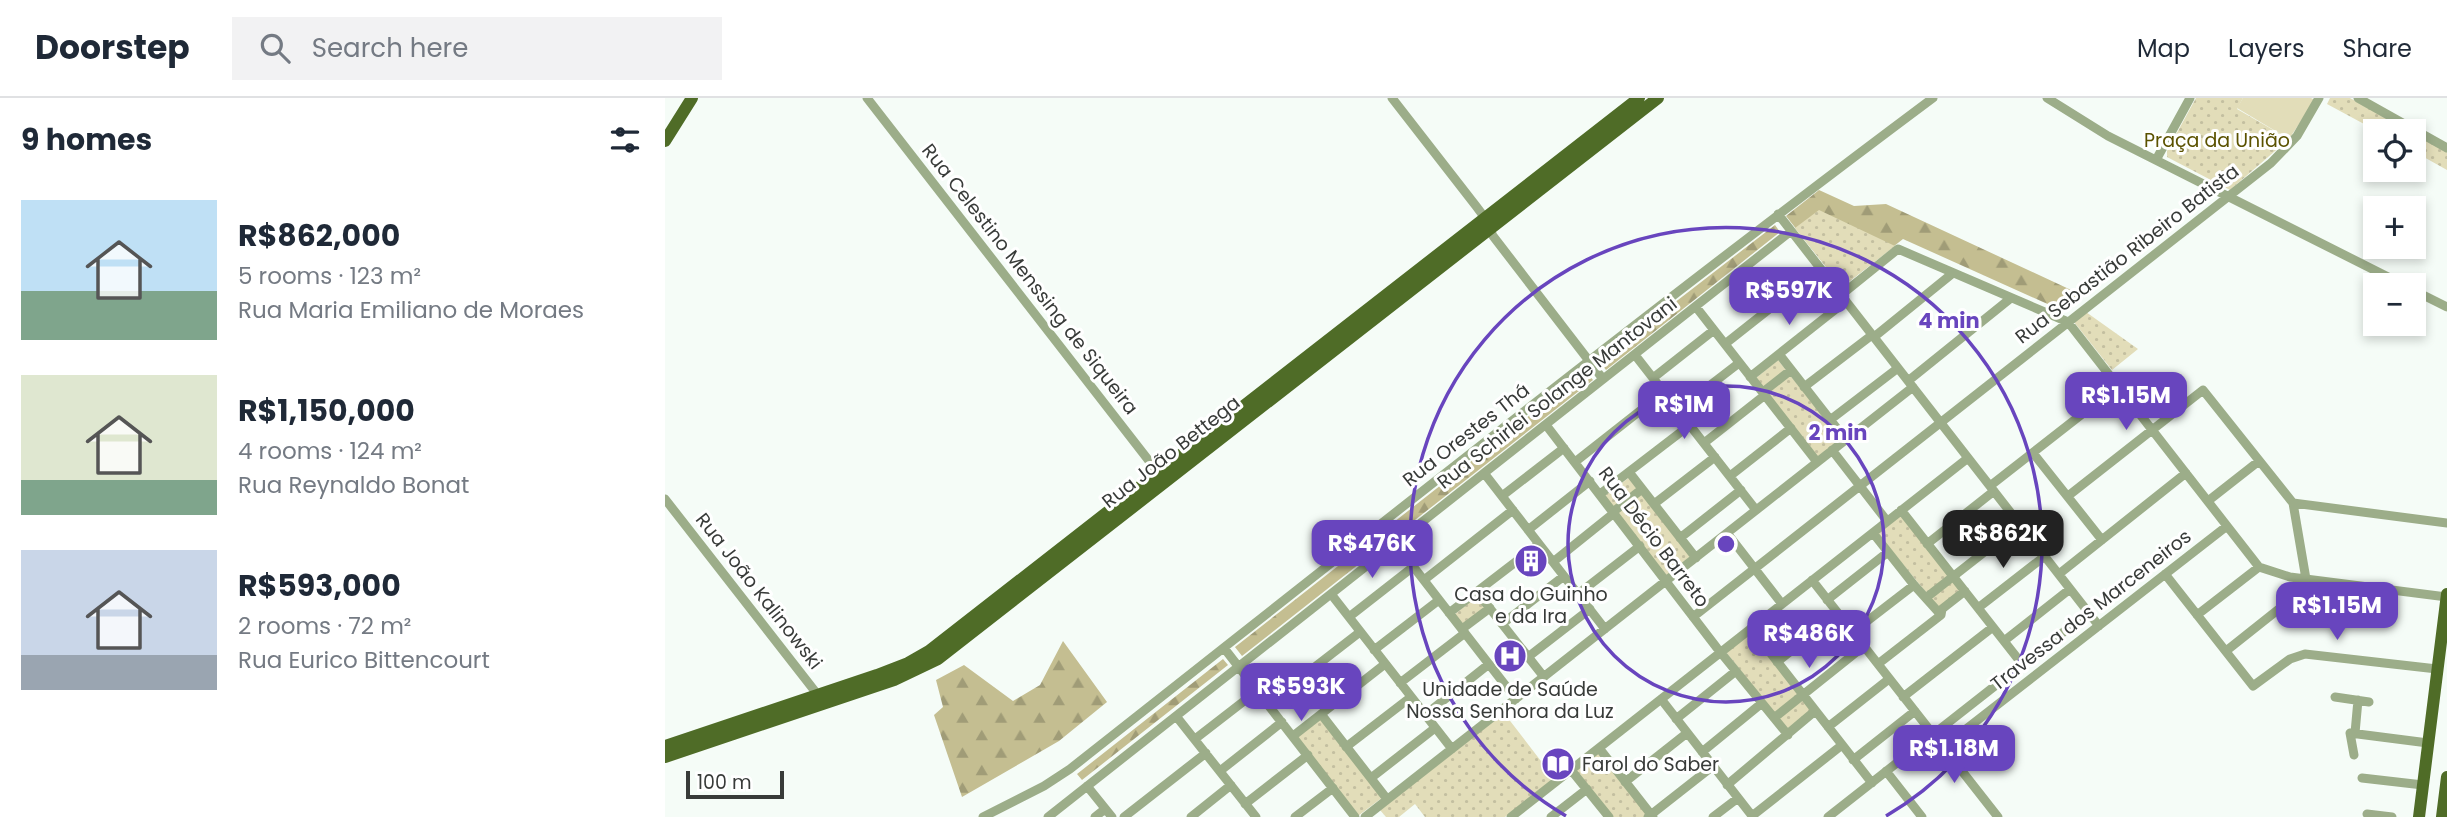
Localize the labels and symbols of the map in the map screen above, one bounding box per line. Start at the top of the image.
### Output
park label: Praça da União [2144,127,2290,154]
street label: Rua Celestino Menssing de Siqueira [916,138,1144,420]
street label: Rua Sebastião Ribeiro Batista [2009,158,2245,350]
pin: R$597K [1732,268,1846,327]
street label: Rua Schirlei Solange Mantovani [1431,291,1683,495]
text: 4 min [1918,306,1980,335]
pin: R$1.15M [2061,372,2191,432]
street label: Rua Orestes Thá [1397,377,1535,493]
pin: R$1M [1643,382,1725,441]
street label: Rua João Bettega [1096,389,1246,515]
text: 2 min [1808,418,1868,447]
street label: Rua Décio Barreto [1592,461,1716,613]
street label: Rua João Kalinowski [689,507,829,675]
pin: R$862K [1946,510,2060,570]
pin: R$476K [1315,520,1429,580]
street label: Travessa dos Marceneiros [1985,523,2197,697]
centre of rings [1714,532,1738,556]
building icon: Casa do Guinho e da Ira [1512,542,1550,580]
place label: Casa do Guinho e da Ira [1454,581,1608,630]
pin: R$1.15M [2272,582,2402,642]
pin: R$486K [1752,610,1866,670]
hospital icon: Unidade de Saúde Nossa Senhora da Luz [1491,637,1529,675]
pin: R$593K [1244,664,1358,723]
place label: Unidade de Saúde Nossa Senhora da Luz [1406,676,1614,725]
pin: R$1.18M [1889,726,2019,785]
library icon: Farol do Saber [1539,745,1577,783]
place label: Farol do Saber [1582,751,1719,778]
scale bar [686,768,784,800]

